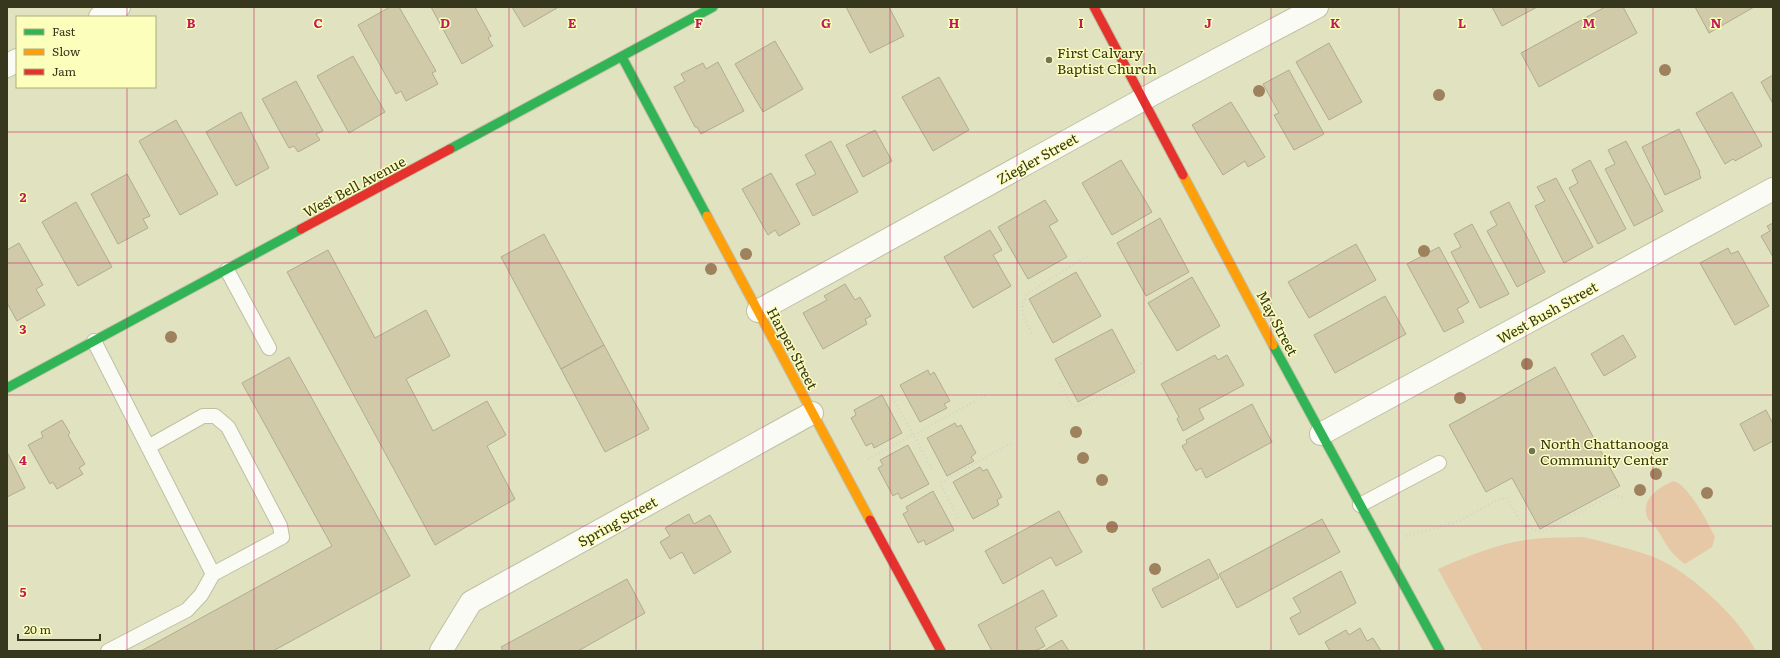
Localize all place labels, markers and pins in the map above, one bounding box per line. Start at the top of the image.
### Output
place label: First Calvary Baptist Church [1057,42,1157,78]
marker: First Calvary Baptist Church [1044,55,1054,65]
place label: North Chattanooga Community Center [1540,433,1669,469]
marker: North Chattanooga Community Center [1527,446,1537,456]

